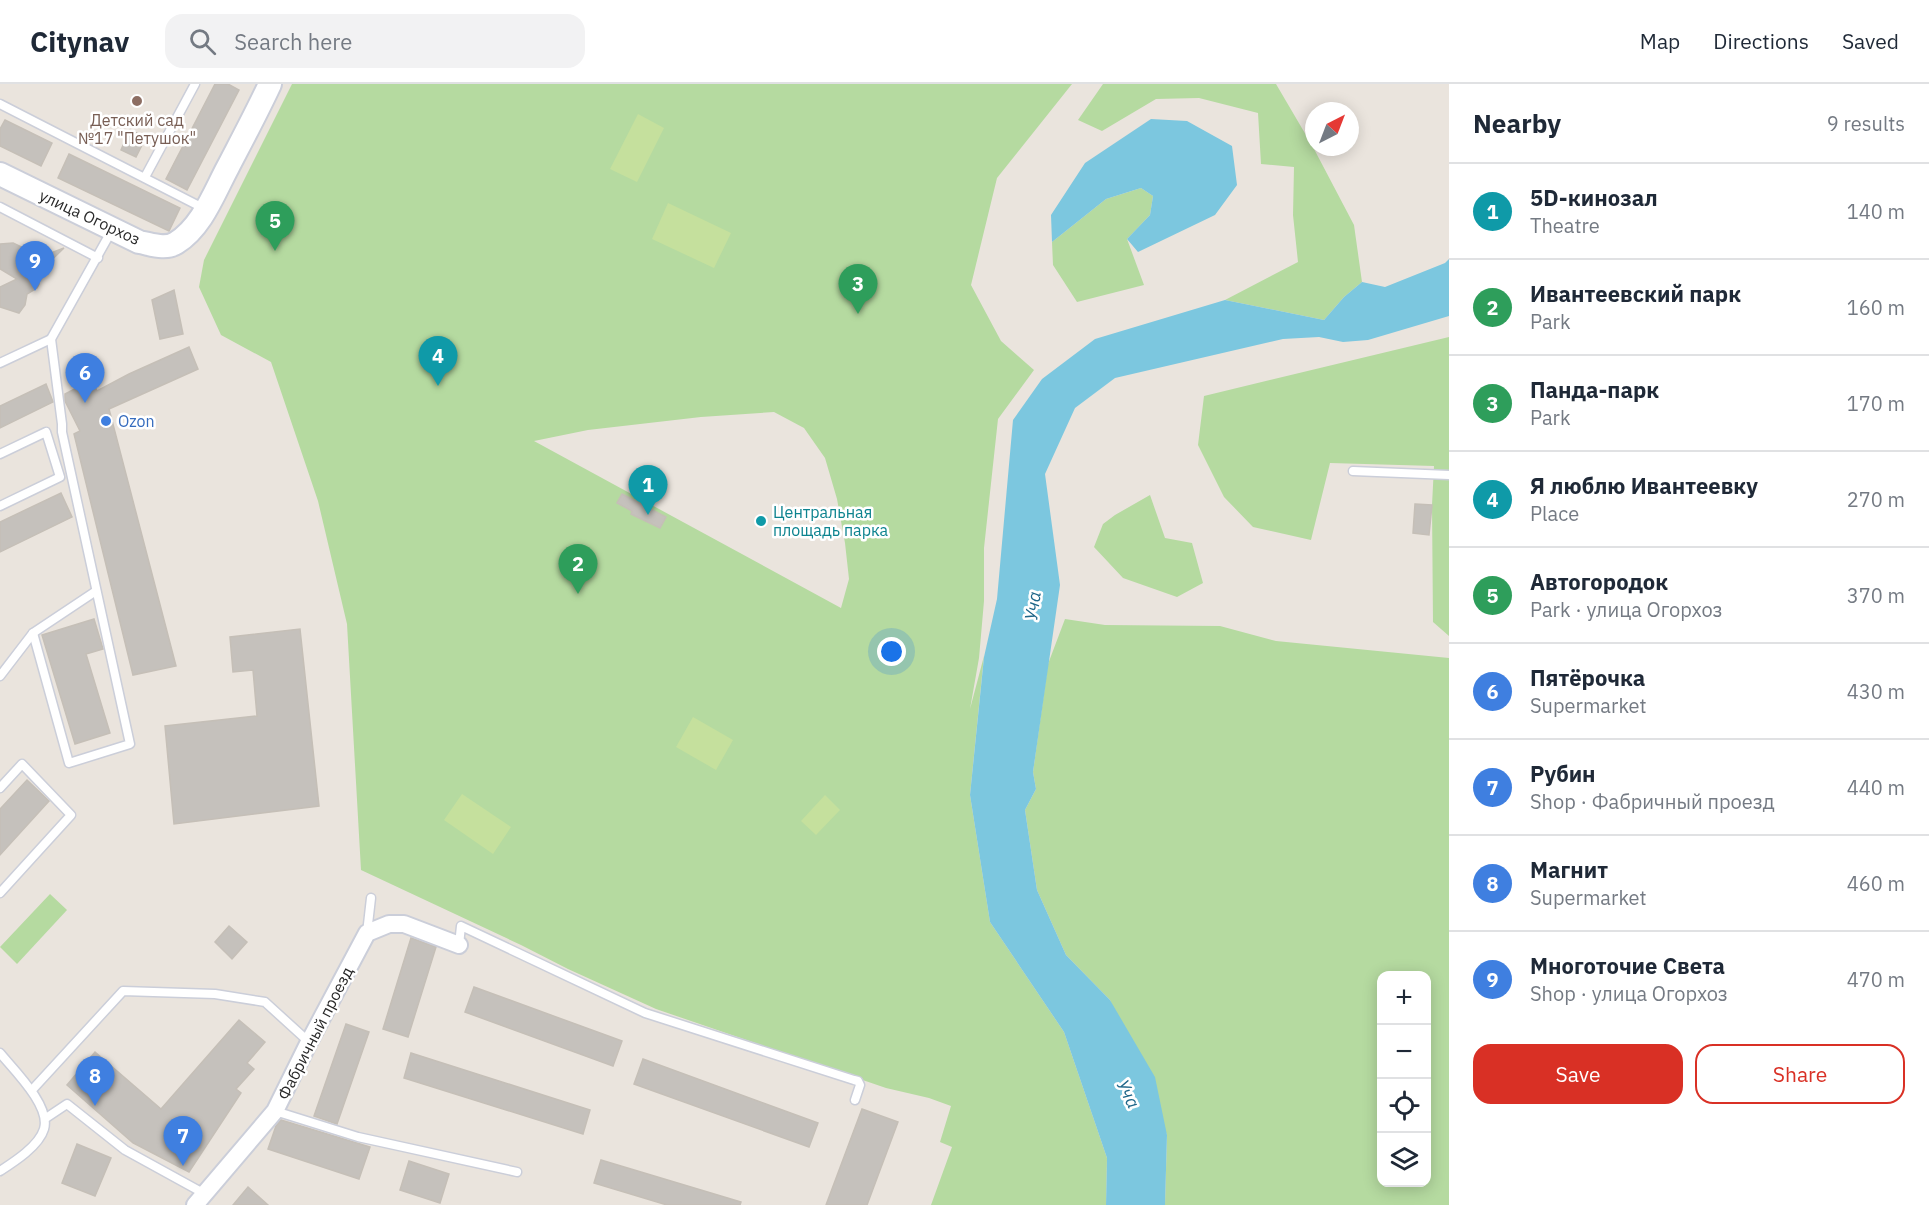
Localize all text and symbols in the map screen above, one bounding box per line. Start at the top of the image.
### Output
search box [165,14,585,68]
text: Citynav [30,23,129,60]
icon: search [186,25,219,58]
text: Search here [234,27,352,56]
text: Map [1640,27,1680,55]
text: Directions [1713,27,1809,55]
text: Saved [1842,27,1899,55]
marker: Детский сад №17 "Петушок" [130,94,144,108]
north arrow [1305,102,1359,156]
text: Nearby [1473,106,1561,140]
place label: Детский сад №17 "Петушок" [78,110,196,148]
text: 9 results [1827,110,1905,137]
text: 5D-кинозал [1530,183,1658,212]
street label: улица Огорхоз [36,185,144,249]
text: 1 [1487,198,1499,225]
text: 140 m [1847,198,1905,225]
pin: 5 [256,202,294,251]
text: Theatre [1530,212,1600,239]
pin: 9 [15,242,54,291]
pin: 3 [838,264,878,314]
text: Ивантеевский парк [1530,279,1741,308]
text: 2 [1487,294,1499,321]
text: 160 m [1847,294,1905,321]
text: Park [1530,308,1570,335]
pin: 4 [418,336,458,386]
pin: 6 [66,354,104,403]
text: Панда-парк [1530,375,1659,404]
text: 3 [1487,390,1499,417]
text: 170 m [1847,390,1905,417]
text: Park [1530,404,1570,431]
place label: Ozon [118,411,155,431]
marker: Ozon [99,414,113,428]
pin: 1 [628,466,668,515]
text: Я люблю Ивантеевку [1530,471,1758,500]
text: 4 [1487,486,1499,513]
text: 270 m [1847,486,1905,513]
text: Place [1530,500,1579,527]
place label: Центральная площадь парка [773,502,889,540]
marker: Центральная площадь парка [754,514,768,528]
pin: 2 [558,544,598,594]
text: Автогородок [1530,567,1668,596]
text: 5 [1487,582,1499,609]
text: 370 m [1847,582,1905,609]
water label: Уча [1019,590,1046,622]
text: Park · улица Огорхоз [1530,596,1723,623]
your location [877,637,906,666]
text: Пятёрочка [1530,663,1645,692]
text: 6 [1487,678,1499,705]
text: 430 m [1847,678,1905,705]
text: Supermarket [1530,692,1647,719]
text: Рубин [1530,759,1596,788]
text: 7 [1487,774,1499,801]
text: 440 m [1847,774,1905,801]
text: Shop · Фабричный проезд [1530,788,1775,815]
text: Магнит [1530,855,1608,884]
text: 8 [1487,870,1499,897]
text: 460 m [1847,870,1905,897]
text: Supermarket [1530,884,1647,911]
text: Многоточие Света [1530,951,1725,980]
street label: Фабричный проезд [273,963,357,1103]
text: 9 [1487,966,1499,993]
text: 470 m [1847,966,1905,993]
map controls [1377,971,1431,1187]
button: + [1377,971,1431,1025]
text: Shop · улица Огорхоз [1530,980,1728,1007]
button: − [1377,1025,1431,1079]
button: Save [1473,1044,1683,1104]
button: Share [1695,1044,1905,1104]
pin: 8 [76,1056,115,1106]
water label: Уча [1112,1076,1145,1112]
button: locate [1377,1079,1431,1133]
pin: 7 [164,1116,202,1166]
button: layers [1377,1133,1431,1187]

